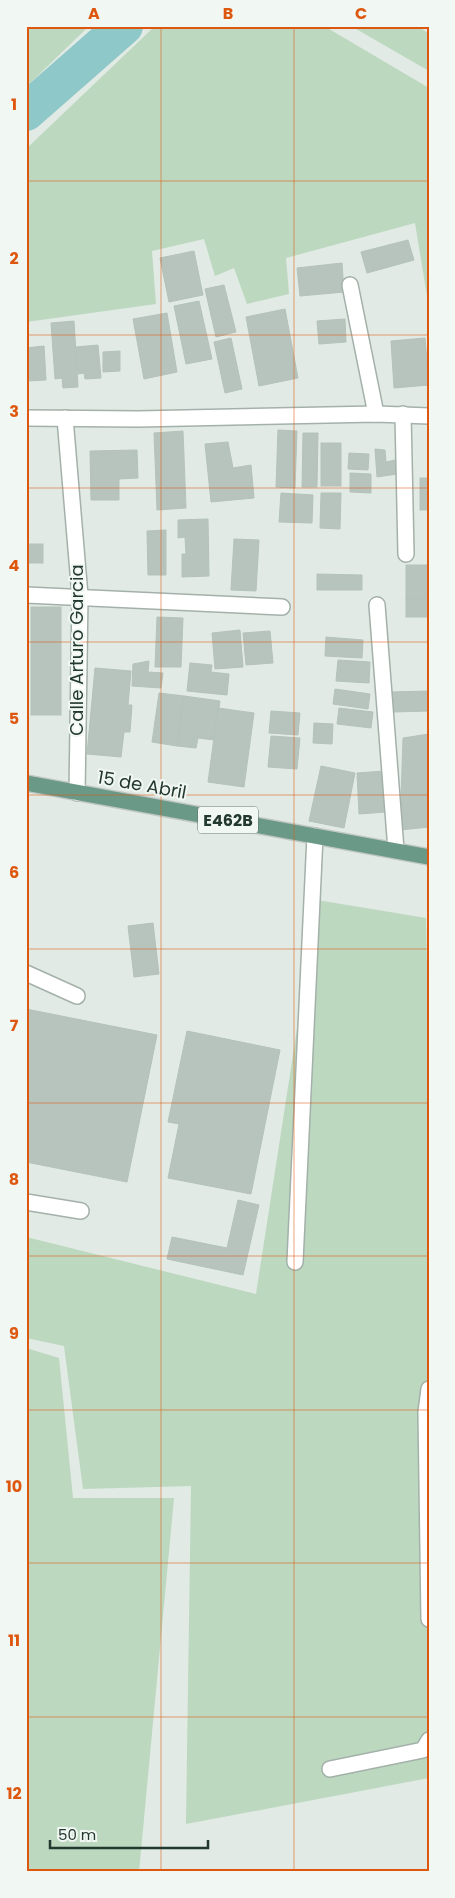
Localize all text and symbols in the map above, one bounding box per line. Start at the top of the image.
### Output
text: A [88,2,100,25]
text: B [223,2,233,25]
text: C [355,2,367,25]
text: 1 [11,93,17,116]
text: 2 [9,247,19,270]
text: 3 [9,400,19,423]
text: 4 [9,554,20,577]
street label: Calle Arturo Garcia [64,564,89,736]
text: 5 [9,707,19,730]
street label: 15 de Abril [96,764,189,805]
road number: E462B [198,806,258,834]
text: 6 [9,861,19,884]
text: 7 [10,1014,19,1037]
text: 8 [9,1168,19,1191]
text: 9 [9,1322,19,1345]
text: 10 [6,1475,22,1498]
text: 11 [8,1629,20,1652]
text: 12 [6,1782,22,1805]
scale bar [50,1818,208,1850]
text: 50 m [58,1824,96,1845]

